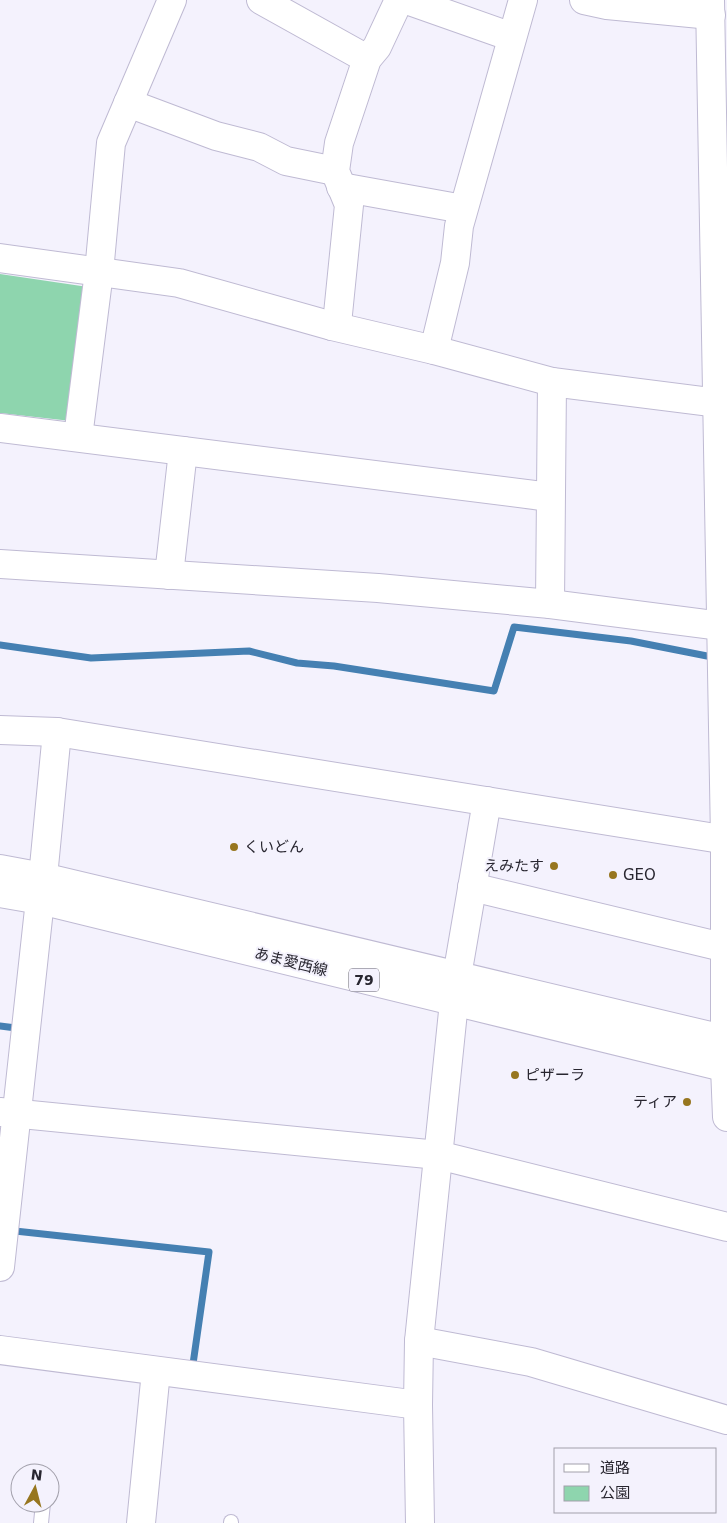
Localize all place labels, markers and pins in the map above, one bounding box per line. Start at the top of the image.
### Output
place label: くいどん [244,838,304,856]
marker: くいどん [228,841,240,853]
place label: えみたす [484,857,544,875]
marker: えみたす [548,860,560,872]
place label: GEO [623,866,656,884]
marker: GEO [607,869,619,881]
place label: ピザーラ [525,1066,585,1084]
marker: ピザーラ [509,1069,521,1081]
place label: ティア [633,1093,677,1111]
marker: ティア [681,1096,693,1108]

